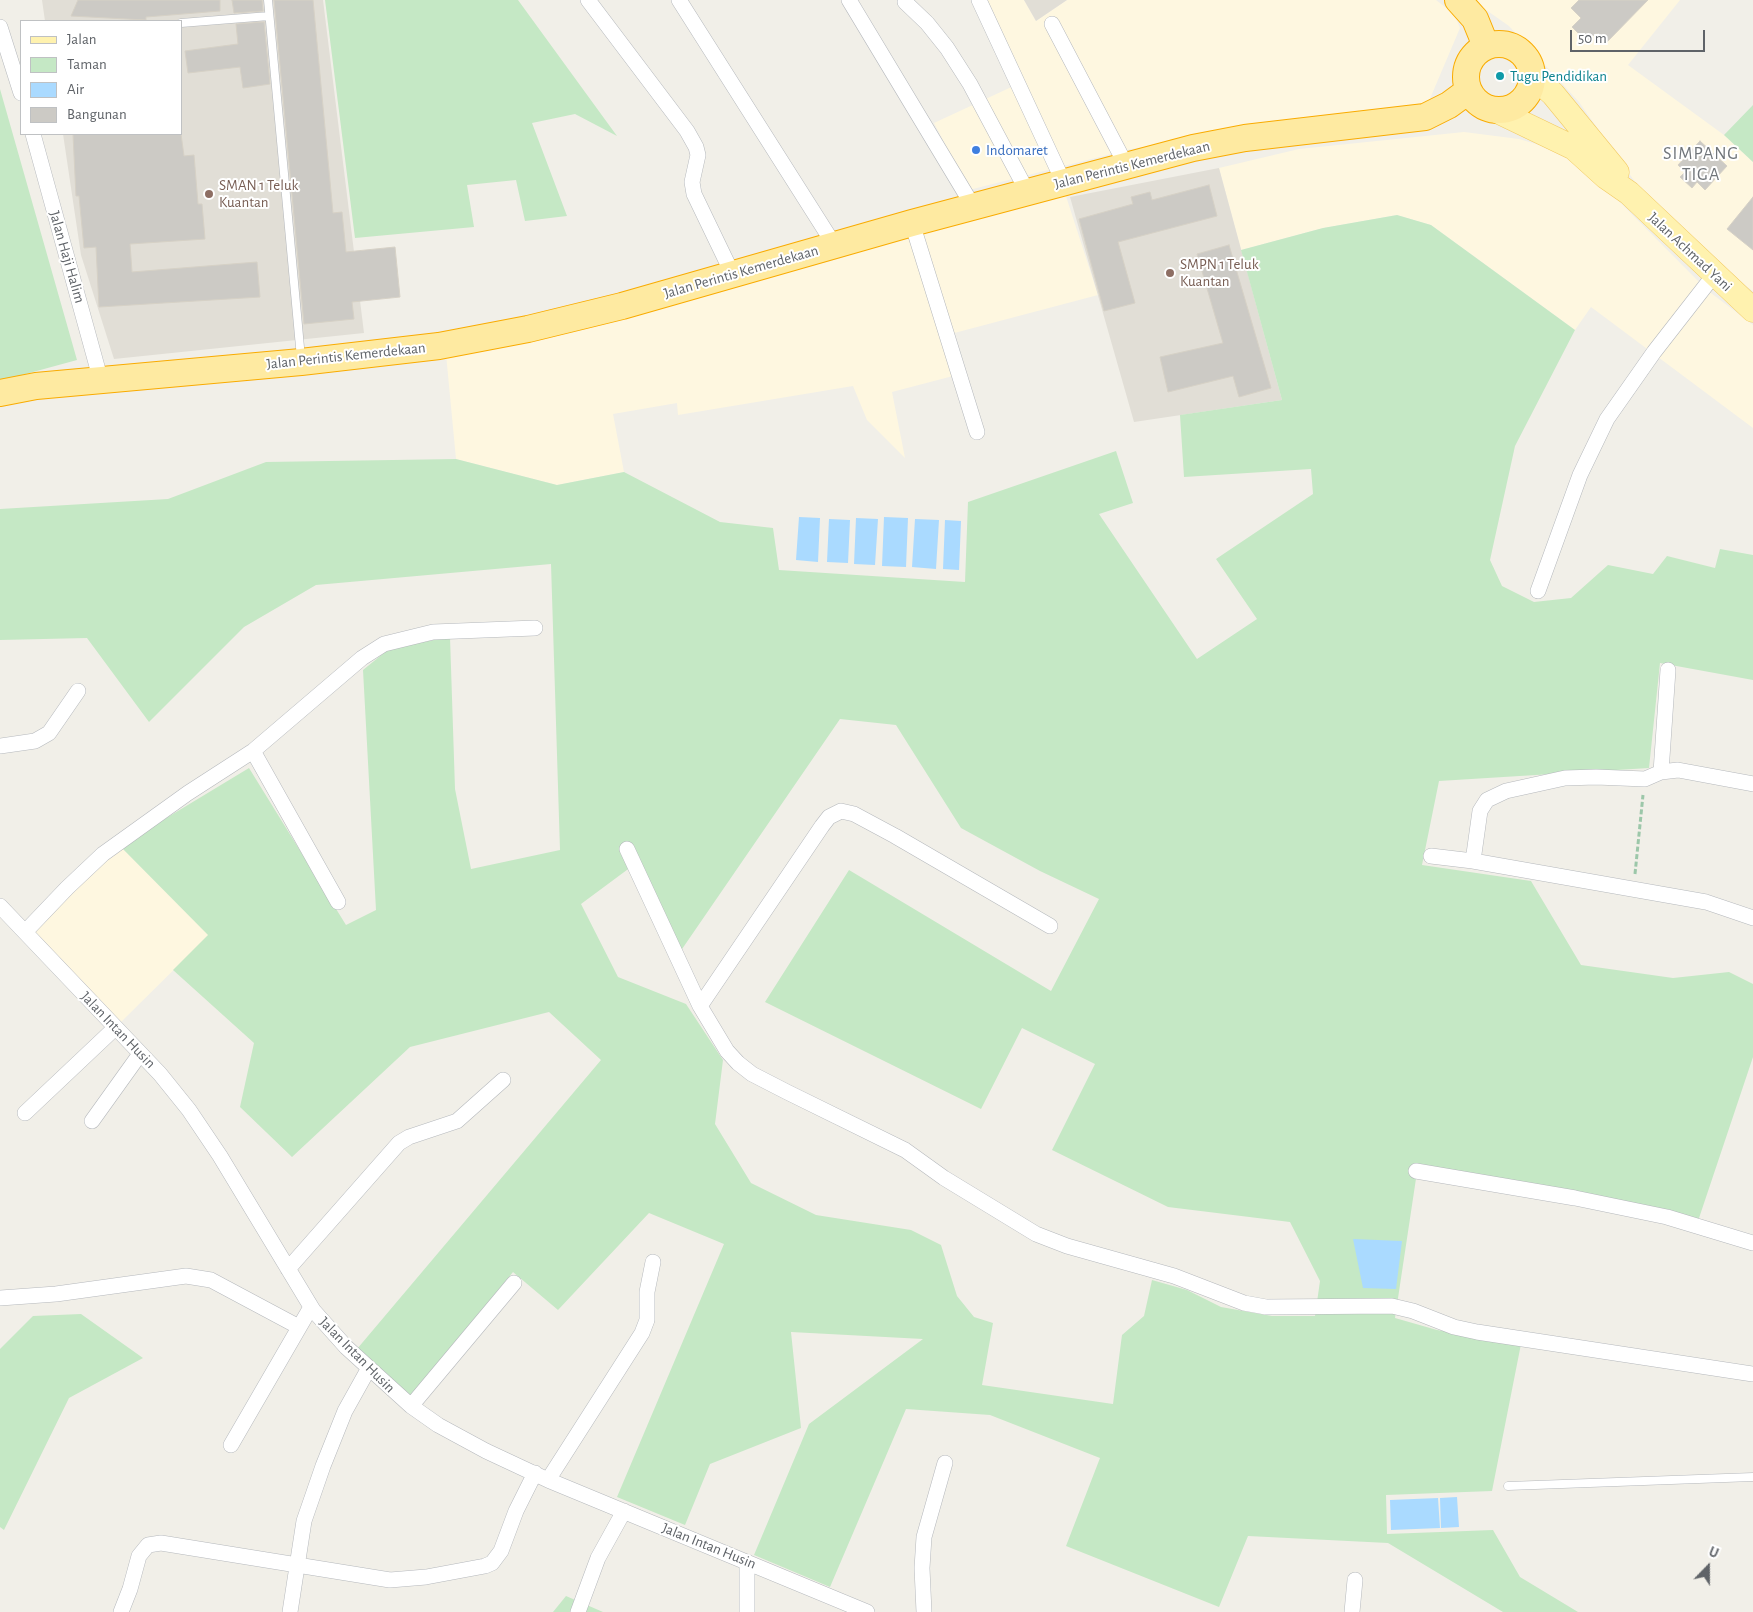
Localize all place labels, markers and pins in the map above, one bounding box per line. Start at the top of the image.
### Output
place label: Tugu Pendidikan [1510,67,1607,85]
marker: Tugu Pendidikan [1494,70,1506,82]
place label: Indomaret [986,141,1048,159]
marker: Indomaret [970,144,982,156]
place label: SMAN 1 Teluk Kuantan [219,176,298,211]
marker: SMAN 1 Teluk Kuantan [203,188,215,200]
place label: SMPN 1 Teluk Kuantan [1180,255,1259,290]
marker: SMPN 1 Teluk Kuantan [1164,267,1176,279]

